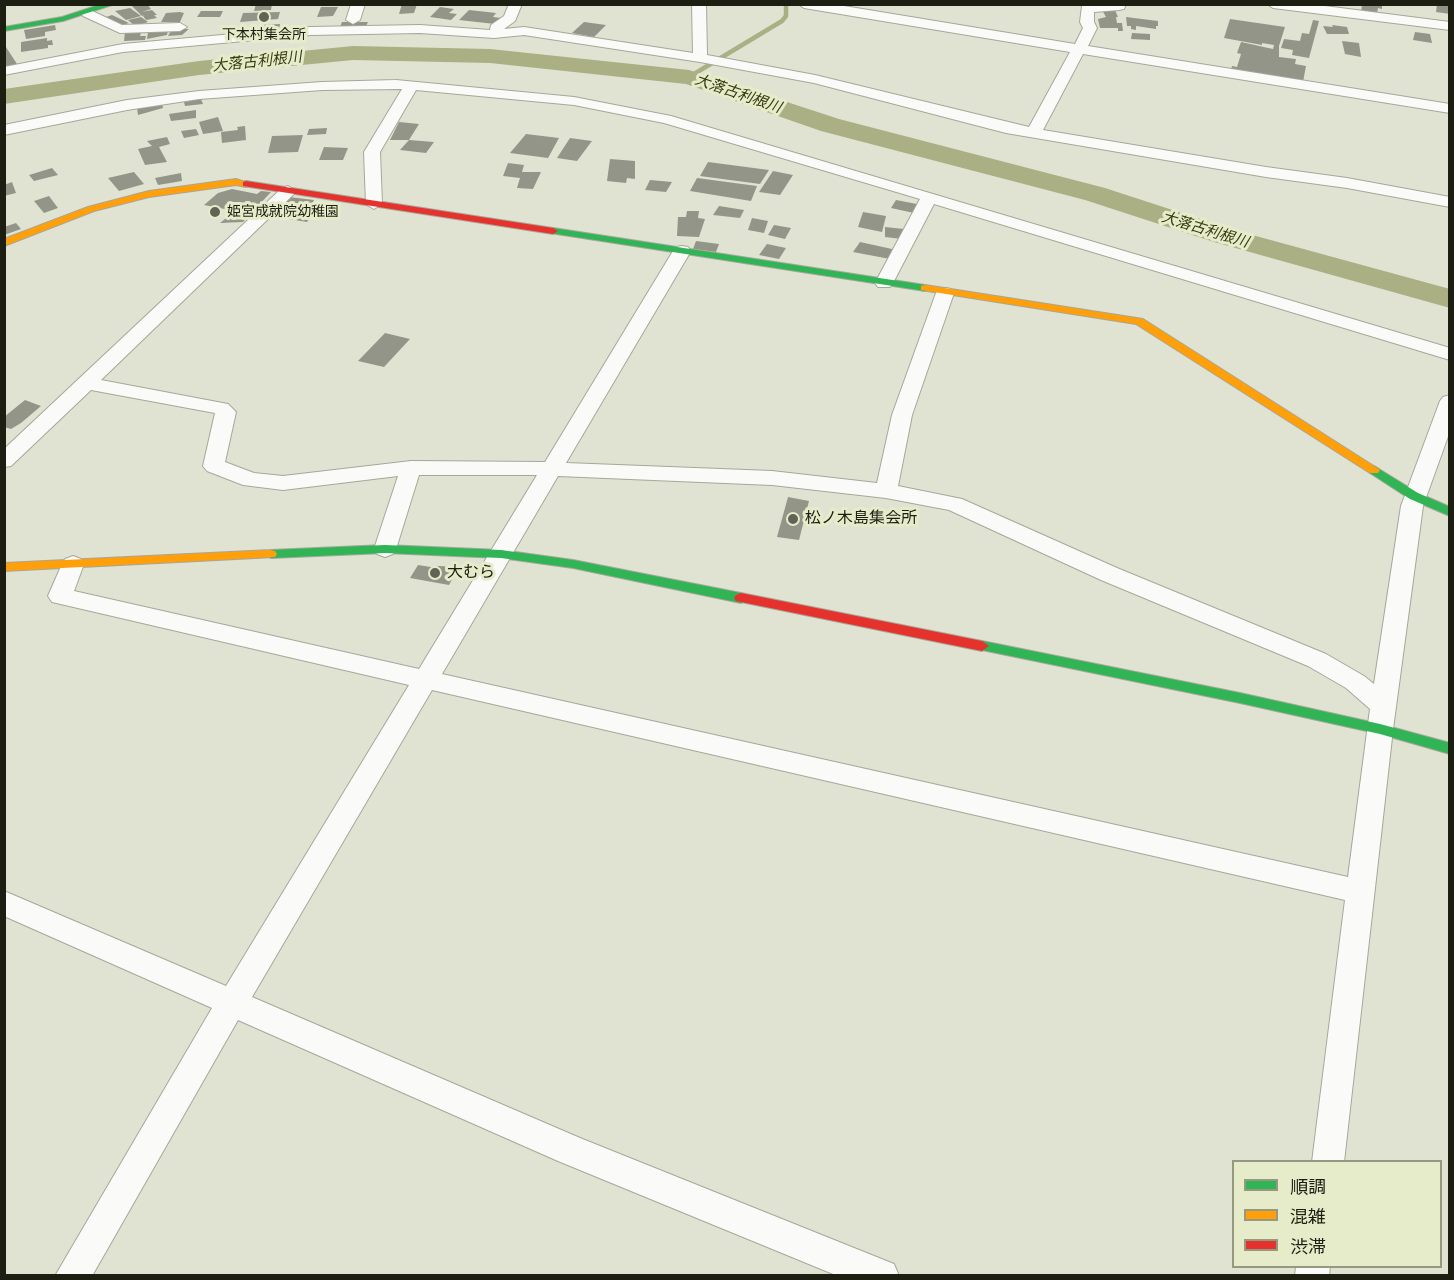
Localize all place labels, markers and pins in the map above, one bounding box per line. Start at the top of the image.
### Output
marker: 下本村集会所 [257,10,271,24]
place label: 下本村集会所 [222,27,306,43]
place label: 姫宮成就院幼稚園 [227,204,339,220]
marker: 姫宮成就院幼稚園 [208,205,222,219]
place label: 松ノ木島集会所 [805,509,917,529]
marker: 松ノ木島集会所 [786,512,800,526]
place label: 大むら [447,563,495,583]
marker: 大むら [428,566,442,580]

